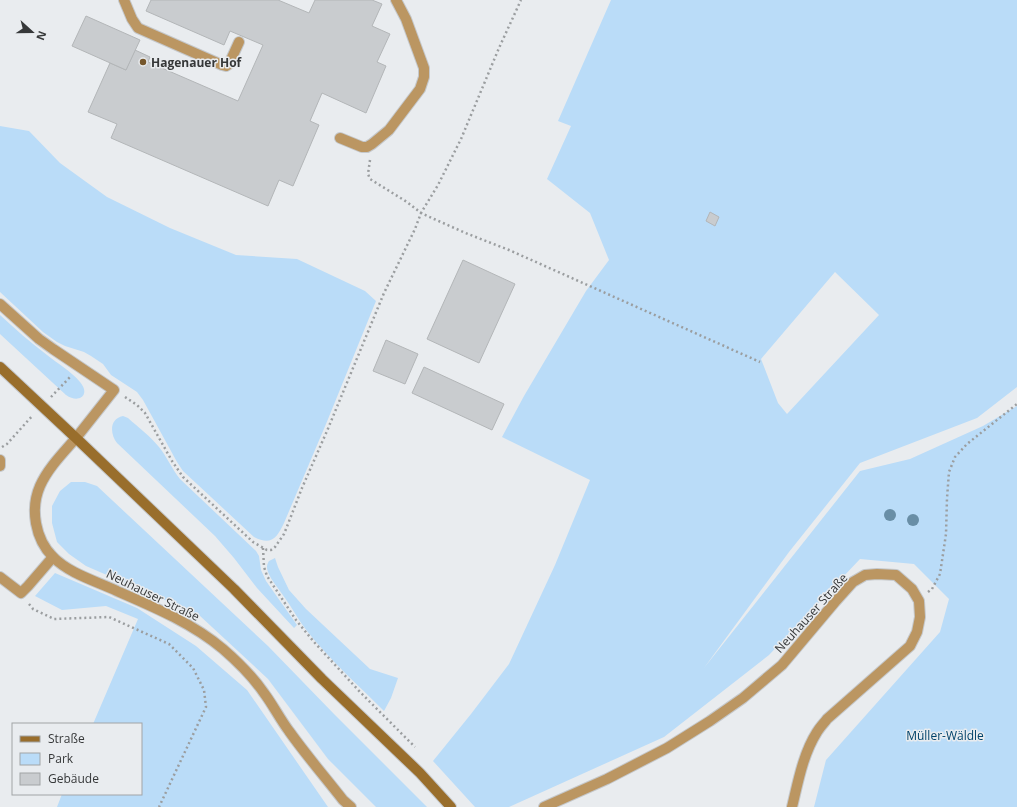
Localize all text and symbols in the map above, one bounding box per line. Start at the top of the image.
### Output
north arrow [12,12,52,52]
text: N [33,29,50,43]
place label: Hagenauer Hof [151,54,243,71]
marker: Hagenauer Hof [138,57,148,67]
street label: Neuhauser Straße [104,565,203,625]
street label: Neuhauser Straße [771,569,851,656]
legend [12,723,142,795]
park label: Müller-Wäldle [906,727,984,744]
text: Straße [48,730,85,747]
text: Park [48,750,74,767]
text: Gebäude [48,770,99,787]

